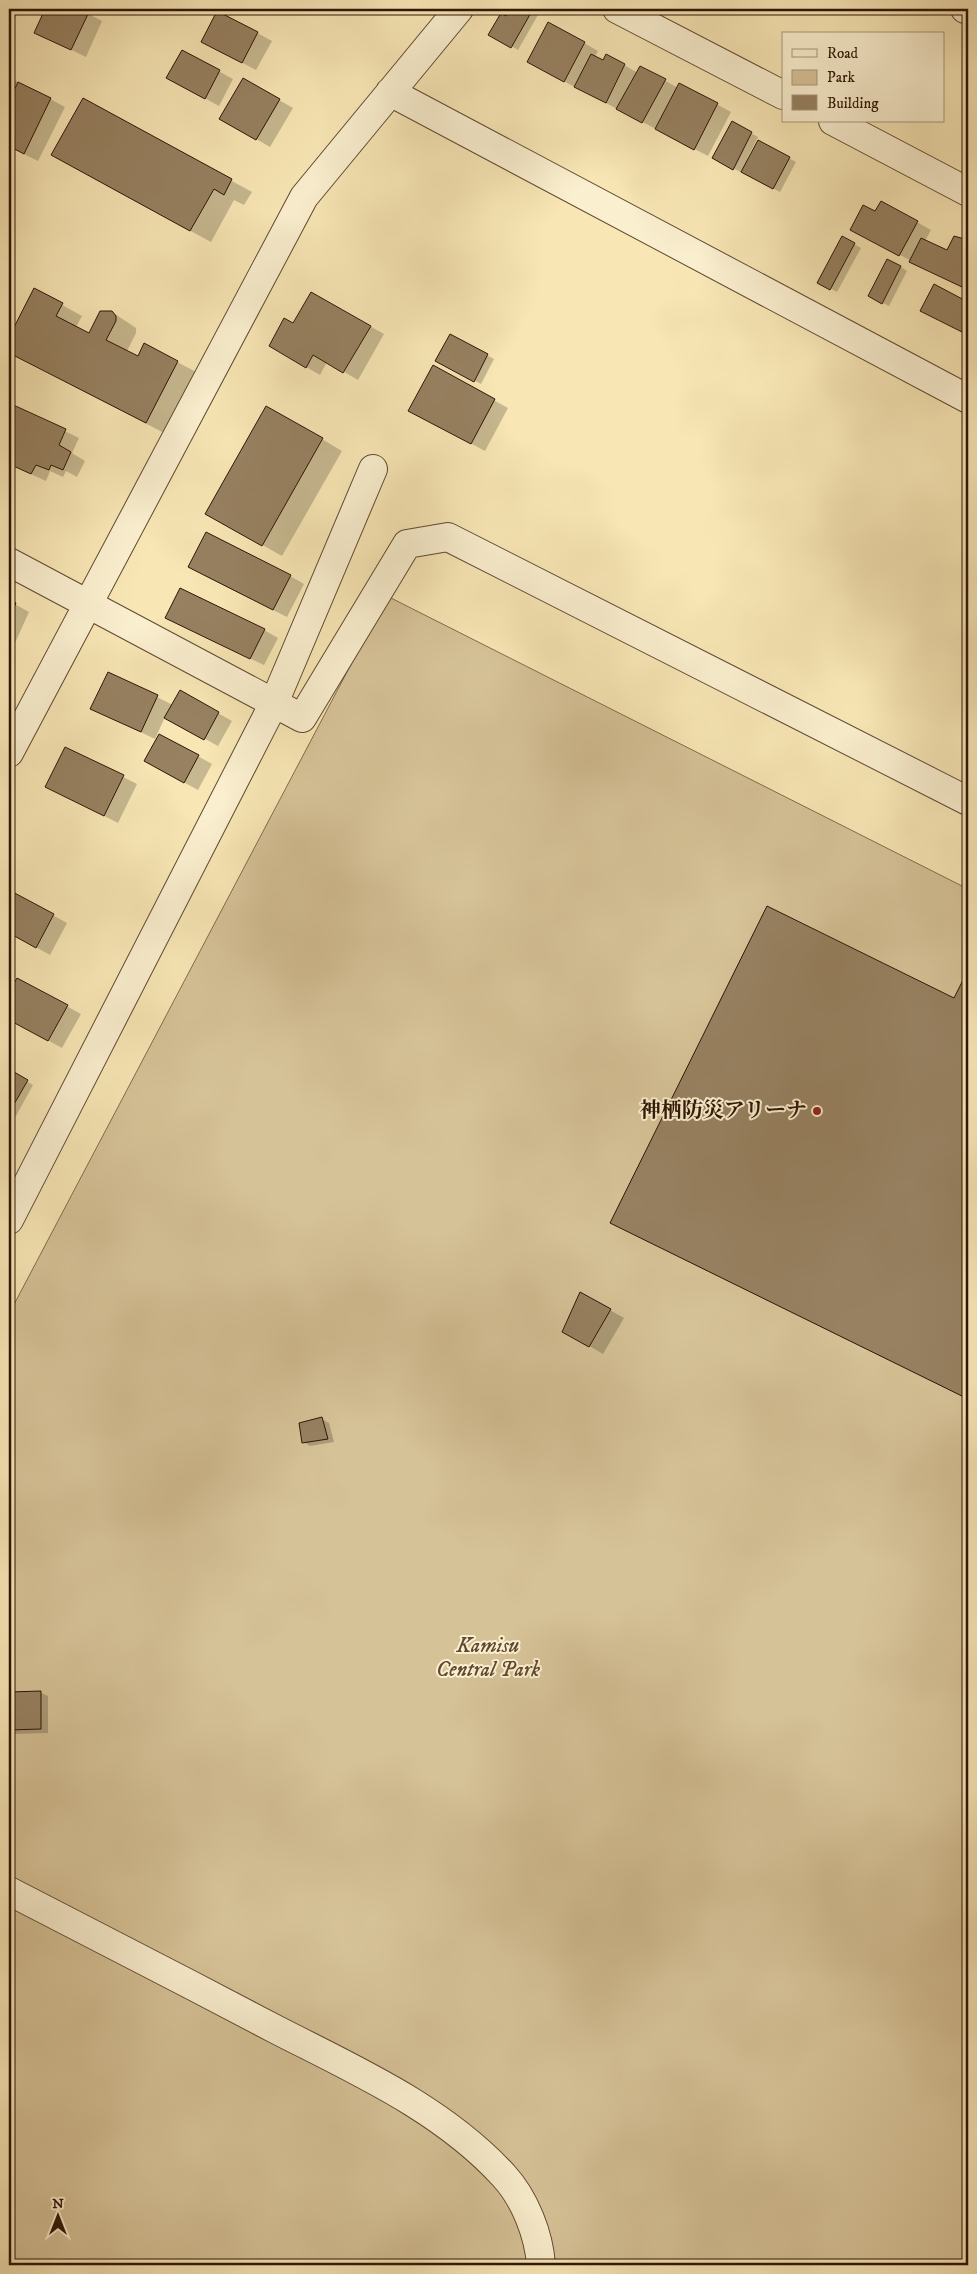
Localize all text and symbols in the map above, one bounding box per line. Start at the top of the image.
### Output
legend [782,32,944,122]
text: Road [827,44,859,63]
text: Park [827,68,856,87]
text: Building [827,94,879,113]
place label: 神栖防災アリーナ [640,1098,807,1124]
marker: 神栖防災アリーナ [811,1105,823,1117]
park label: Kamisu Central Park [436,1633,540,1683]
north arrow [32,2192,82,2242]
text: N [52,2195,64,2213]

